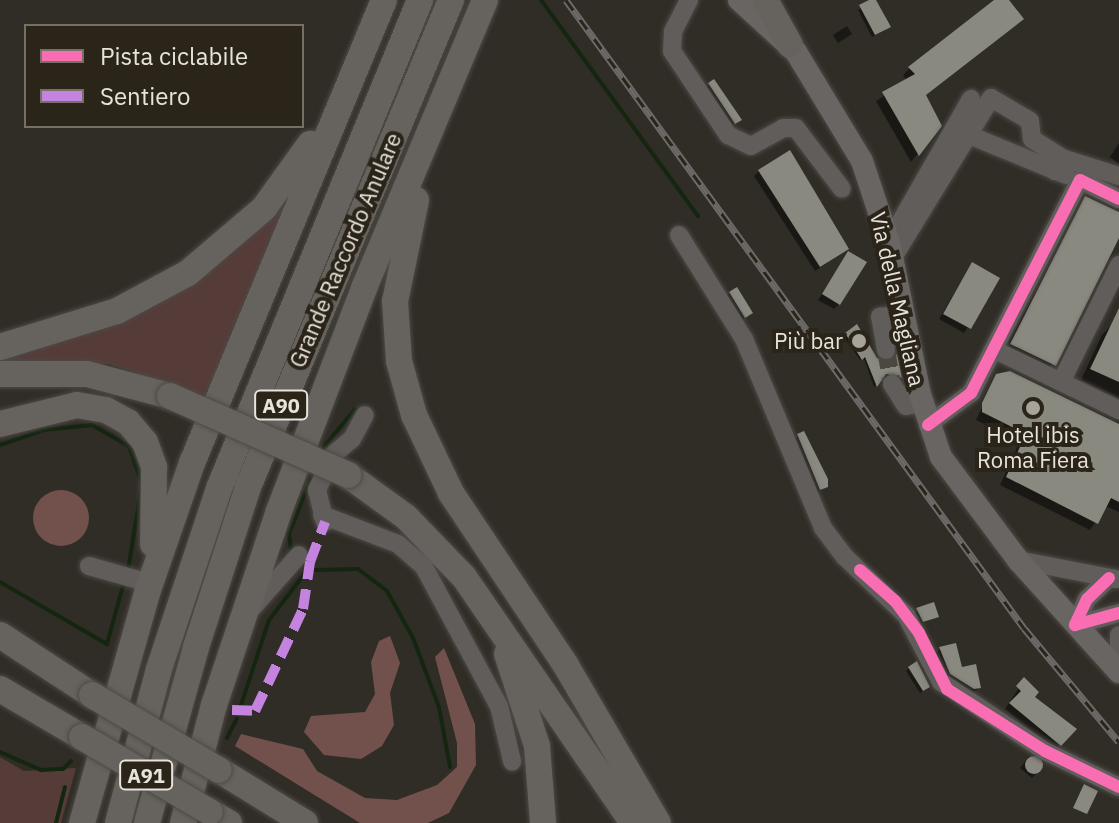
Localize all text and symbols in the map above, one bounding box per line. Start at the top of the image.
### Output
legend [24,24,304,128]
text: Pista ciclabile [100,40,248,72]
text: Sentiero [100,80,190,112]
street label: Grande Raccordo Anulare [284,129,406,371]
street label: Via della Magliana [865,209,931,389]
place label: Più bar [774,328,843,354]
marker: Più bar [850,332,868,350]
road number: A90 [253,389,309,421]
marker: Hotel ibis Roma Fiera [1024,399,1042,417]
place label: Hotel ibis Roma Fiera [977,421,1089,472]
road number: A91 [118,759,174,791]

